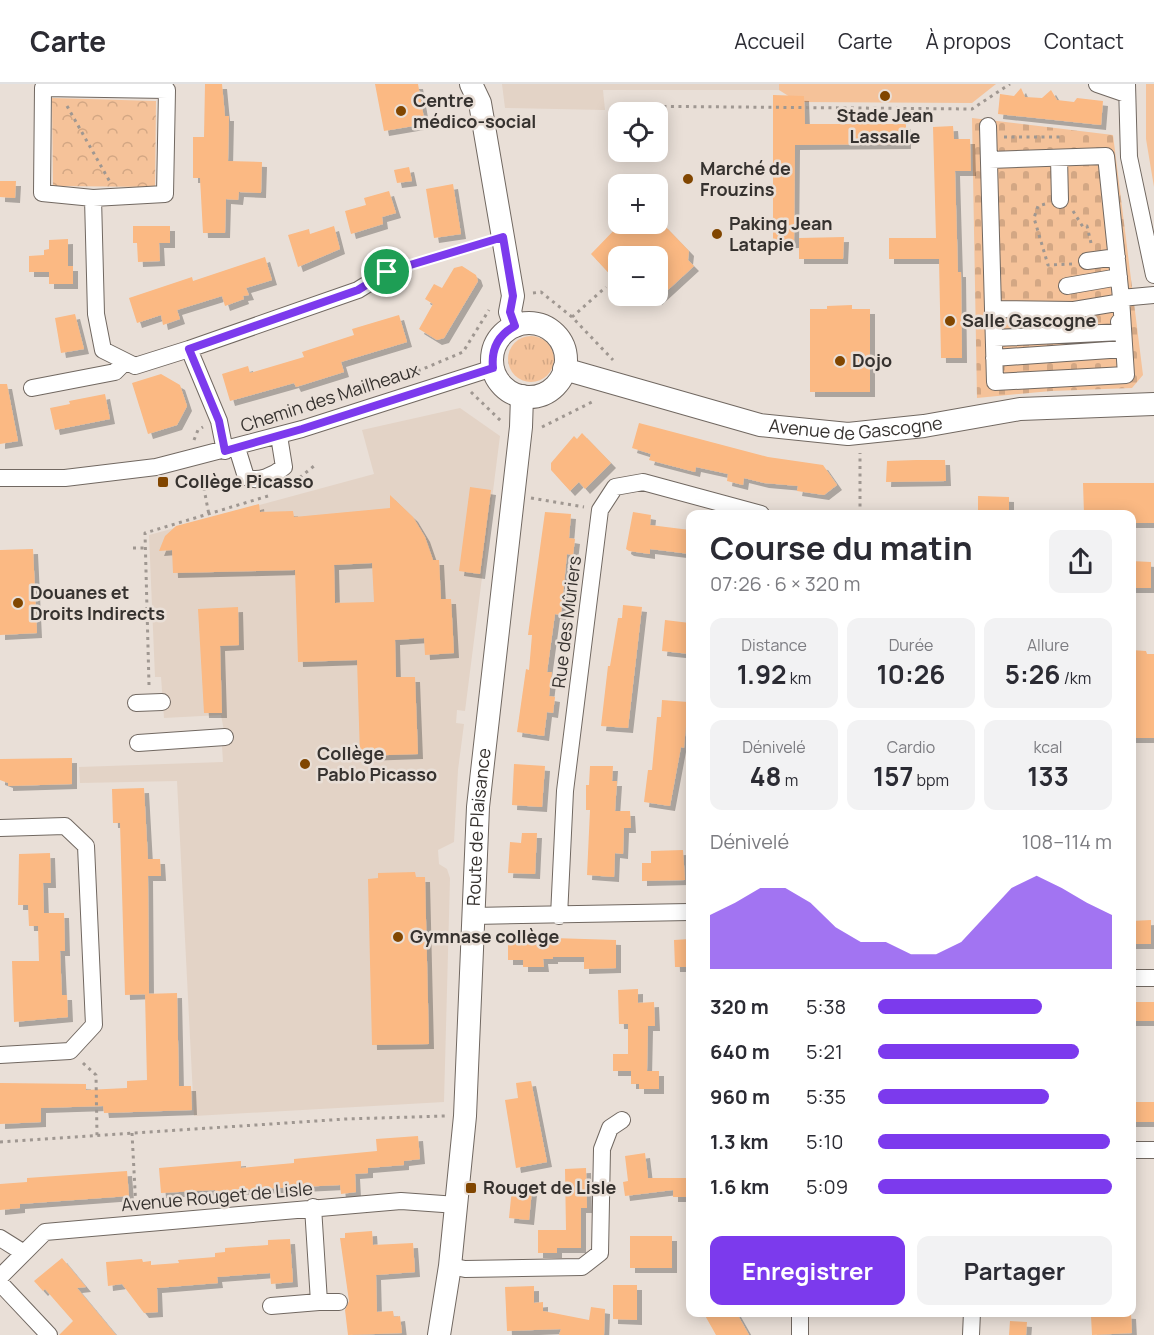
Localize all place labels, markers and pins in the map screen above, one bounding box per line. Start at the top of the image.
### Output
place label: Centre médico-social [413,88,536,133]
marker: Stade Jean Lassalle [878,89,892,103]
place label: Stade Jean Lassalle [837,103,933,148]
marker: Centre médico-social [394,104,408,118]
place label: Marché de Frouzins [700,156,791,201]
marker: Marché de Frouzins [681,172,695,186]
place label: Paking Jean Latapie [729,211,833,256]
marker: Paking Jean Latapie [710,227,724,241]
pin [361,246,412,297]
place label: Salle Gascogne [962,308,1096,332]
marker: Salle Gascogne [943,314,957,328]
place label: Dojo [852,348,892,372]
marker: Dojo [833,354,847,368]
place label: Collège Picasso [175,469,314,493]
marker: Collège Picasso [156,475,170,489]
place label: Douanes et Droits Indirects [30,580,165,625]
marker: Douanes et Droits Indirects [11,596,25,610]
place label: Collège Pablo Picasso [317,741,437,786]
marker: Collège Pablo Picasso [298,757,312,771]
place label: Gymnase collège [410,924,559,948]
marker: Gymnase collège [391,930,405,944]
place label: Rouget de Lisle [483,1175,617,1199]
marker: Rouget de Lisle [464,1181,478,1195]

